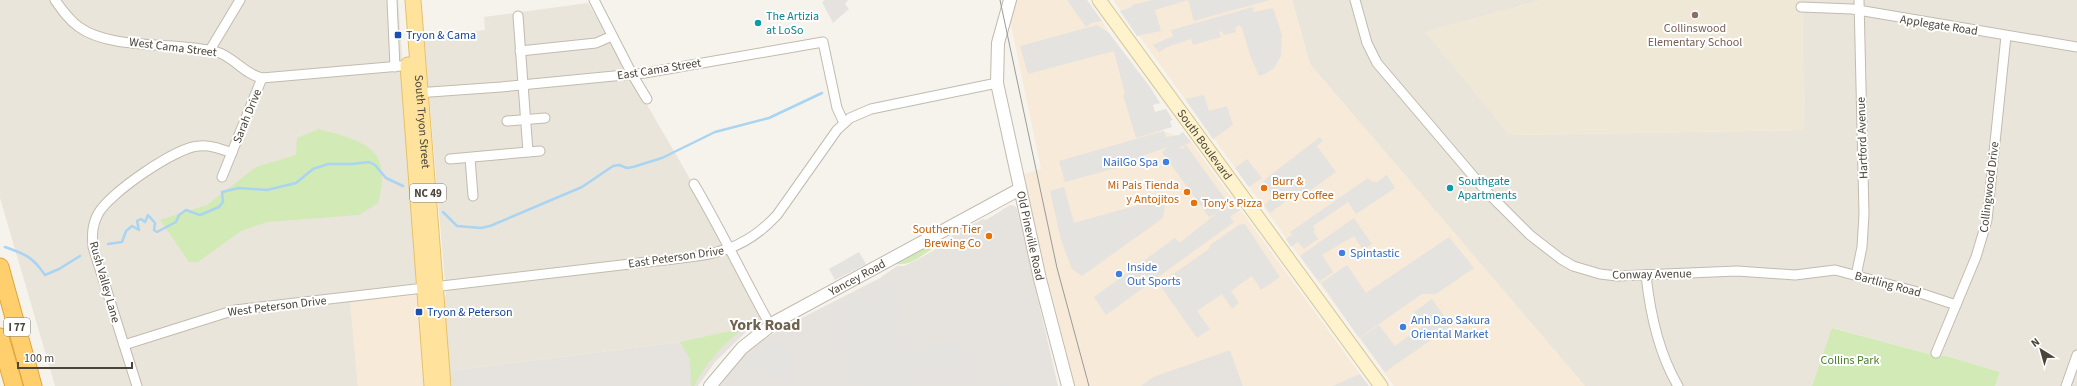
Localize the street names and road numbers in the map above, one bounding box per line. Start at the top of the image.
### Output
street label: Applegate Road [1899,11,1979,40]
street label: West Cama Street [128,34,218,61]
street label: East Cama Street [616,54,702,85]
street label: South Tryon Street [410,74,434,169]
street label: Sarah Drive [229,86,266,146]
street label: Hartford Avenue [1853,97,1872,179]
street label: South Boulevard [1173,106,1236,184]
street label: Collingwood Drive [1975,140,2004,234]
road number: NC 49 [410,184,446,202]
street label: Old Pineville Road [1012,189,1048,282]
street label: Rush Valley Lane [85,240,124,325]
street label: East Peterson Drive [627,242,725,273]
street label: Yancey Road [825,256,889,301]
street label: Conway Avenue [1612,265,1692,284]
street label: Bartling Road [1853,267,1923,302]
street label: West Peterson Drive [227,292,327,321]
road number: I 77 [4,318,30,336]

